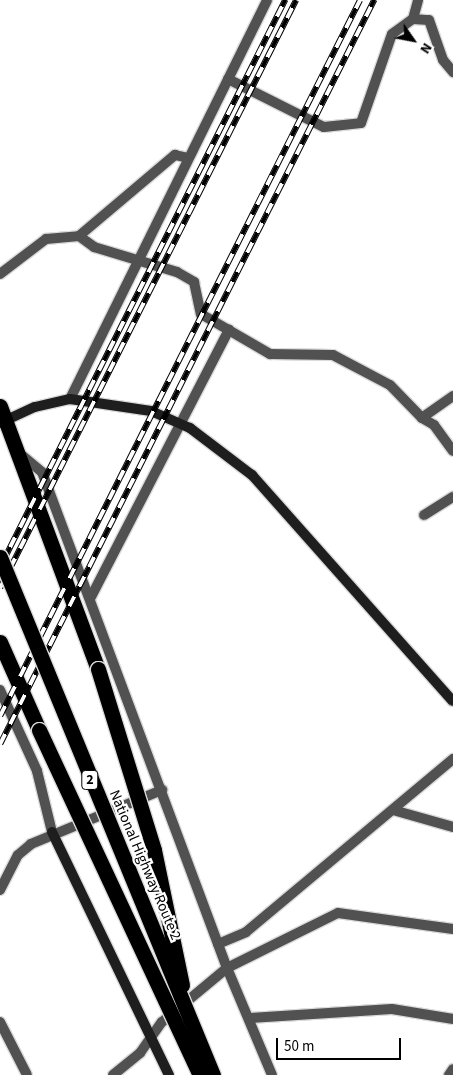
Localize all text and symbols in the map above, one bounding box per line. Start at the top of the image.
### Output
north arrow [388,15,438,65]
text: N [415,39,437,58]
road number: 2 [81,768,99,792]
street label: National Highway Route 2 [105,787,185,943]
scale bar [278,1028,403,1060]
text: 50 m [284,1036,314,1057]

